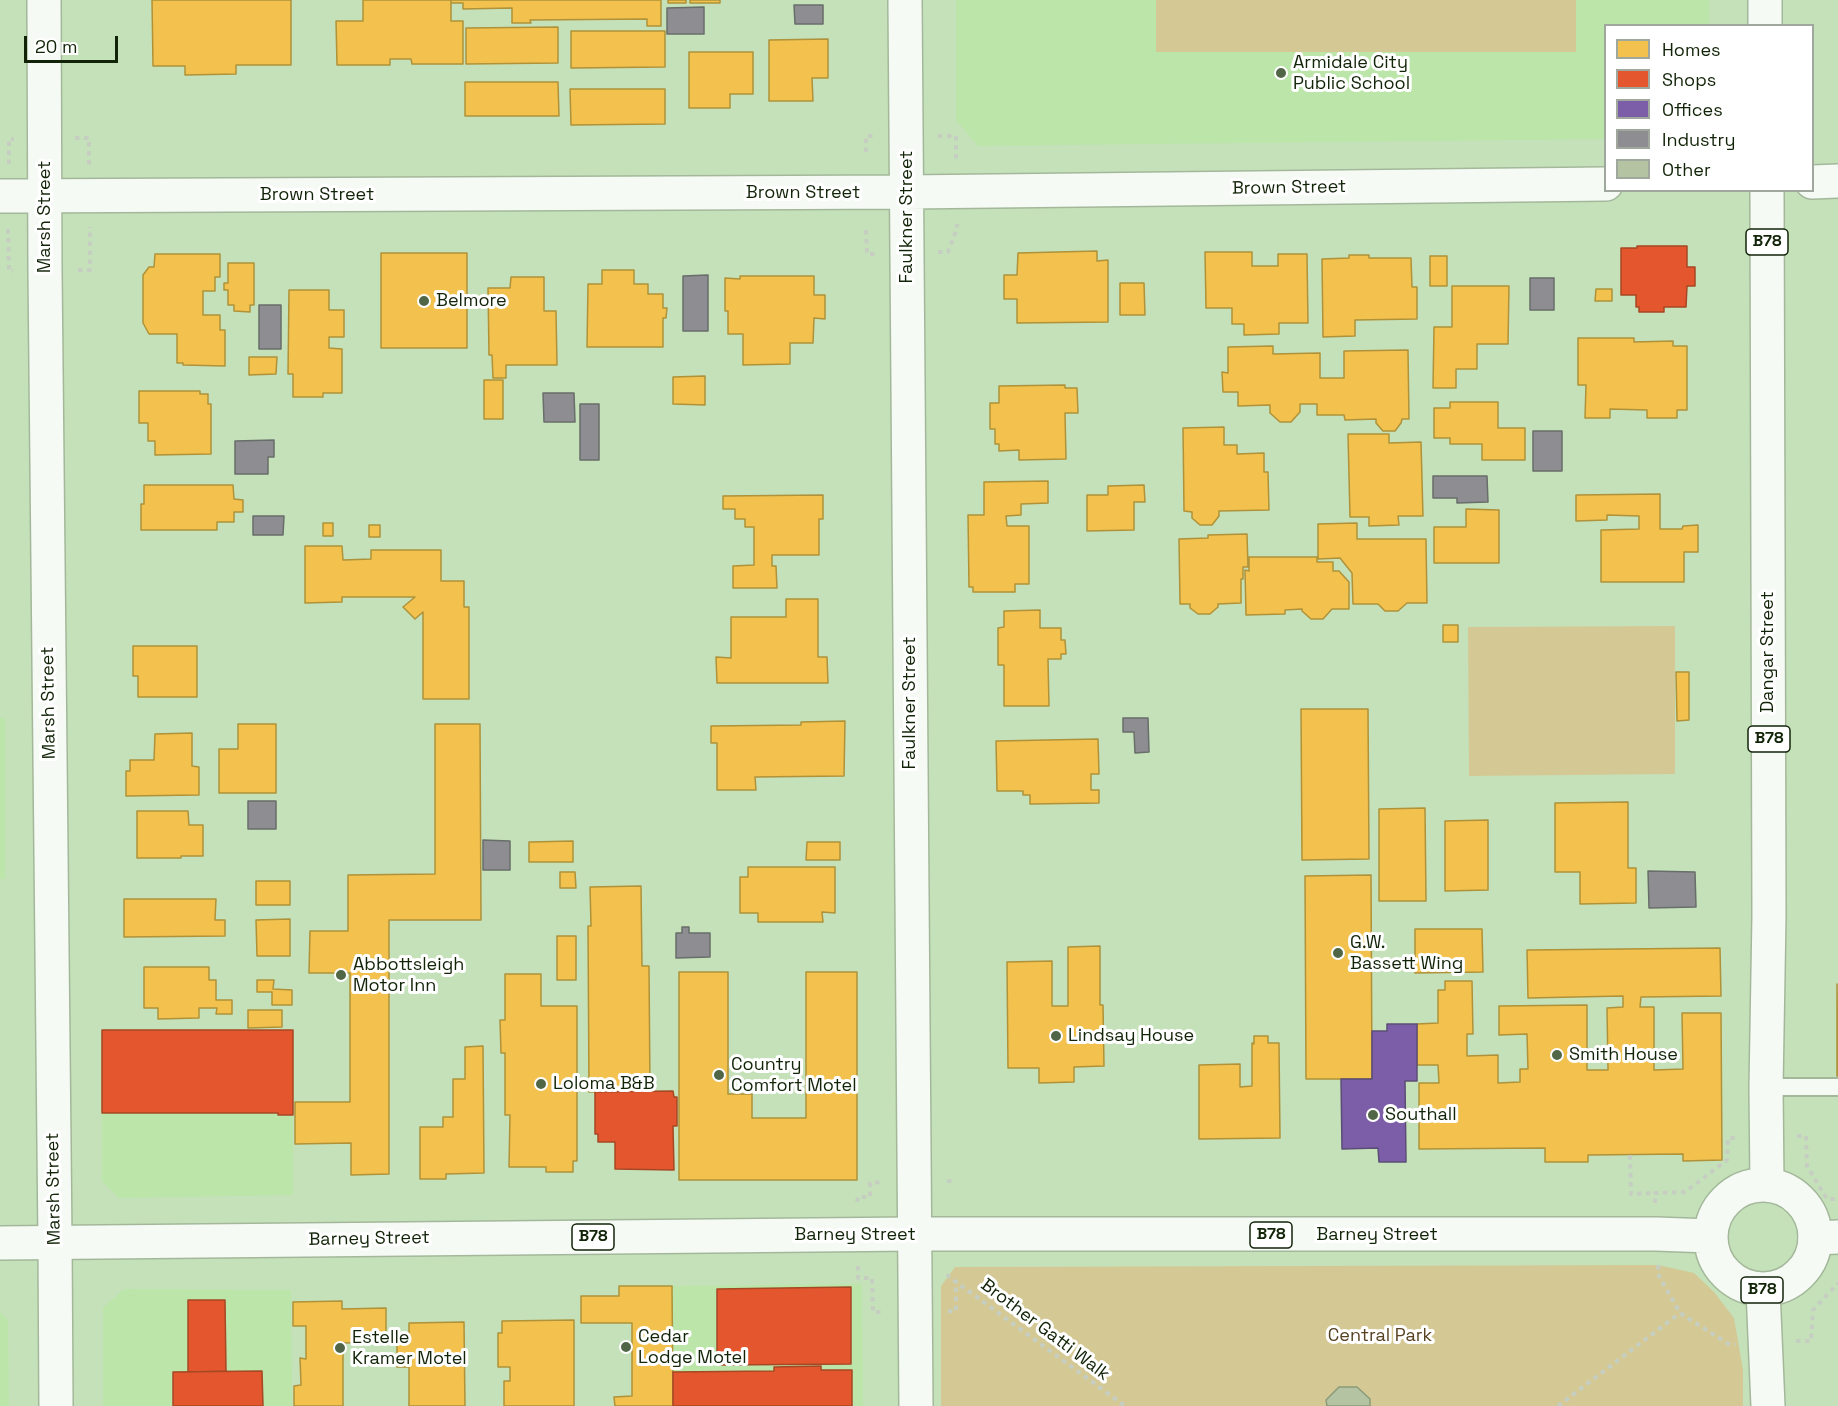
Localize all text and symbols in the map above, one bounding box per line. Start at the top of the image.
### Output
scale bar [27,24,122,62]
legend [1604,24,1814,192]
text: 20 m [35,35,78,58]
text: Homes [1662,38,1721,61]
place label: Armidale City Public School [1293,52,1410,94]
marker: Armidale City Public School [1274,66,1288,80]
text: Shops [1662,68,1716,91]
text: Offices [1662,98,1723,121]
text: Industry [1662,128,1735,151]
street label: Faulkner Street [896,151,918,283]
text: Other [1662,158,1711,181]
street label: Marsh Street [34,161,56,273]
street label: Brown Street [1232,176,1346,200]
street label: Brown Street [746,182,860,204]
street label: Brown Street [260,184,374,206]
road number: B78 [1746,229,1788,255]
place label: Belmore [436,290,507,312]
marker: Belmore [417,294,431,308]
street label: Dangar Street [1757,591,1779,713]
street label: Faulkner Street [899,637,921,769]
street label: Marsh Street [37,646,61,760]
road number: B78 [1748,726,1790,752]
place label: G.W. Bassett Wing [1350,932,1463,974]
marker: G.W. Bassett Wing [1331,946,1345,960]
place label: Abbottsleigh Motor Inn [353,954,464,996]
marker: Abbottsleigh Motor Inn [334,968,348,982]
place label: Lindsay House [1068,1025,1194,1047]
marker: Lindsay House [1049,1029,1063,1043]
place label: Smith House [1569,1044,1678,1066]
marker: Smith House [1550,1048,1564,1062]
place label: Country Comfort Motel [731,1054,857,1096]
marker: Country Comfort Motel [712,1068,726,1082]
place label: Loloma B&B [553,1073,655,1095]
marker: Loloma B&B [534,1077,548,1091]
place label: Southall [1385,1104,1457,1126]
marker: Southall [1366,1108,1380,1122]
street label: Marsh Street [42,1132,66,1246]
road number: B78 [1250,1222,1292,1248]
road number: B78 [572,1224,614,1250]
street label: Barney Street [794,1224,916,1246]
street label: Barney Street [1316,1224,1438,1246]
street label: Barney Street [308,1227,430,1251]
street label: Brother Gatti Walk [976,1274,1114,1386]
road number: B78 [1741,1277,1783,1303]
park label: Central Park [1328,1325,1432,1347]
place label: Cedar Lodge Motel [638,1326,747,1368]
place label: Estelle Kramer Motel [352,1327,467,1370]
marker: Cedar Lodge Motel [619,1340,633,1354]
marker: Estelle Kramer Motel [333,1341,347,1355]

